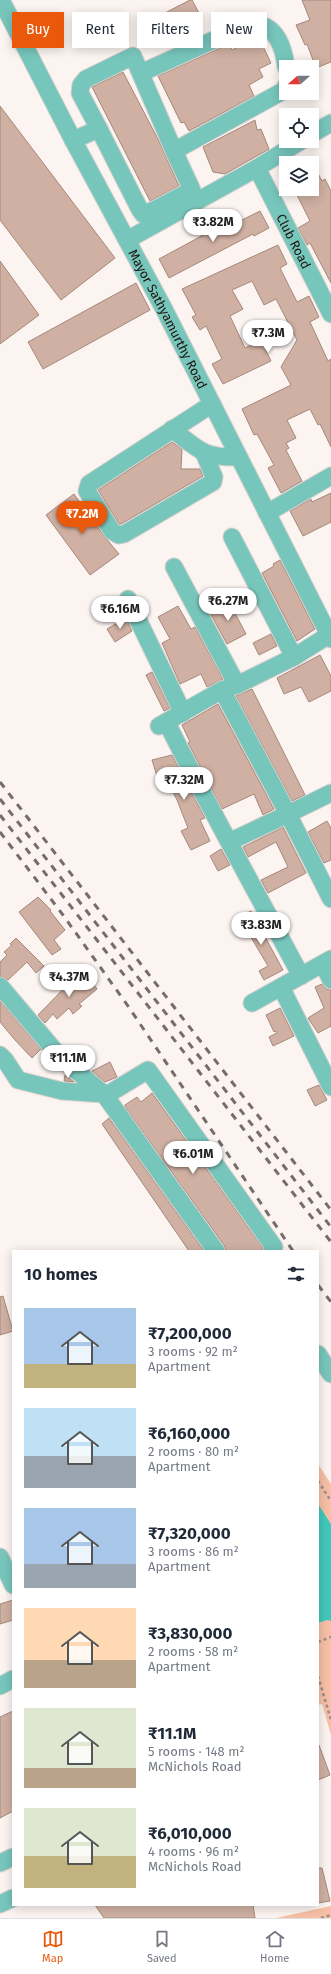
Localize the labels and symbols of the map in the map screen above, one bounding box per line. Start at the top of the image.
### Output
north arrow [279,60,319,100]
pin: ₹3.82M [180,209,246,243]
street label: Club Road [273,211,314,271]
street label: Mayor Sathyamurthy Road [125,247,210,391]
pin: ₹7.3M [240,320,296,354]
pin: ₹7.2M [54,501,110,535]
pin: ₹6.27M [195,588,261,622]
pin: ₹6.16M [87,596,153,630]
pin: ₹7.32M [151,767,217,801]
pin: ₹3.83M [228,912,294,946]
pin: ₹4.37M [36,964,102,998]
pin: ₹11.1M [35,1045,101,1079]
pin: ₹6.01M [160,1141,226,1175]

